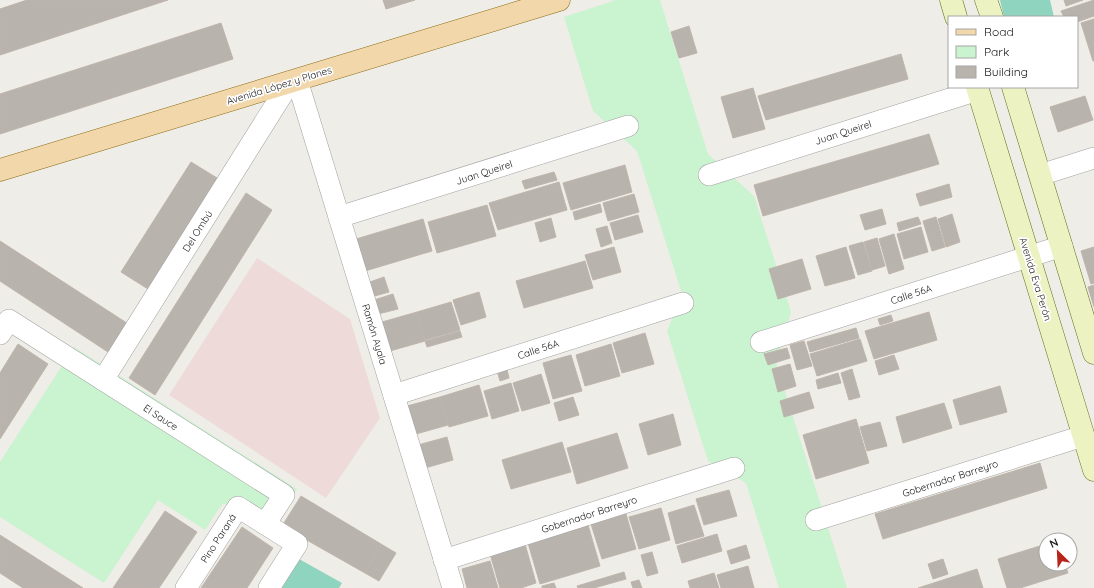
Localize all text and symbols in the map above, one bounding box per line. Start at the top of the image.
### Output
legend [948,16,1078,88]
text: Road [984,24,1014,39]
text: Park [984,44,1009,59]
street label: Avenida López y Planes [225,63,334,108]
text: Building [984,64,1028,79]
street label: Juan Queirel [813,117,873,148]
street label: Juan Queirel [454,157,514,188]
street label: Del Ombú [180,208,215,254]
street label: Avenida Eva Perón [1017,236,1054,322]
street label: Calle 56A [889,282,934,307]
street label: Ramón Ayala [359,302,390,366]
street label: Calle 56A [516,337,561,362]
street label: El Sauce [141,401,181,434]
street label: Gobernador Barreyro [901,457,1000,500]
street label: Gobernador Barreyro [540,493,639,536]
street label: Pino Paraná [198,511,239,565]
north arrow [1038,532,1078,572]
text: N [1047,535,1060,551]

